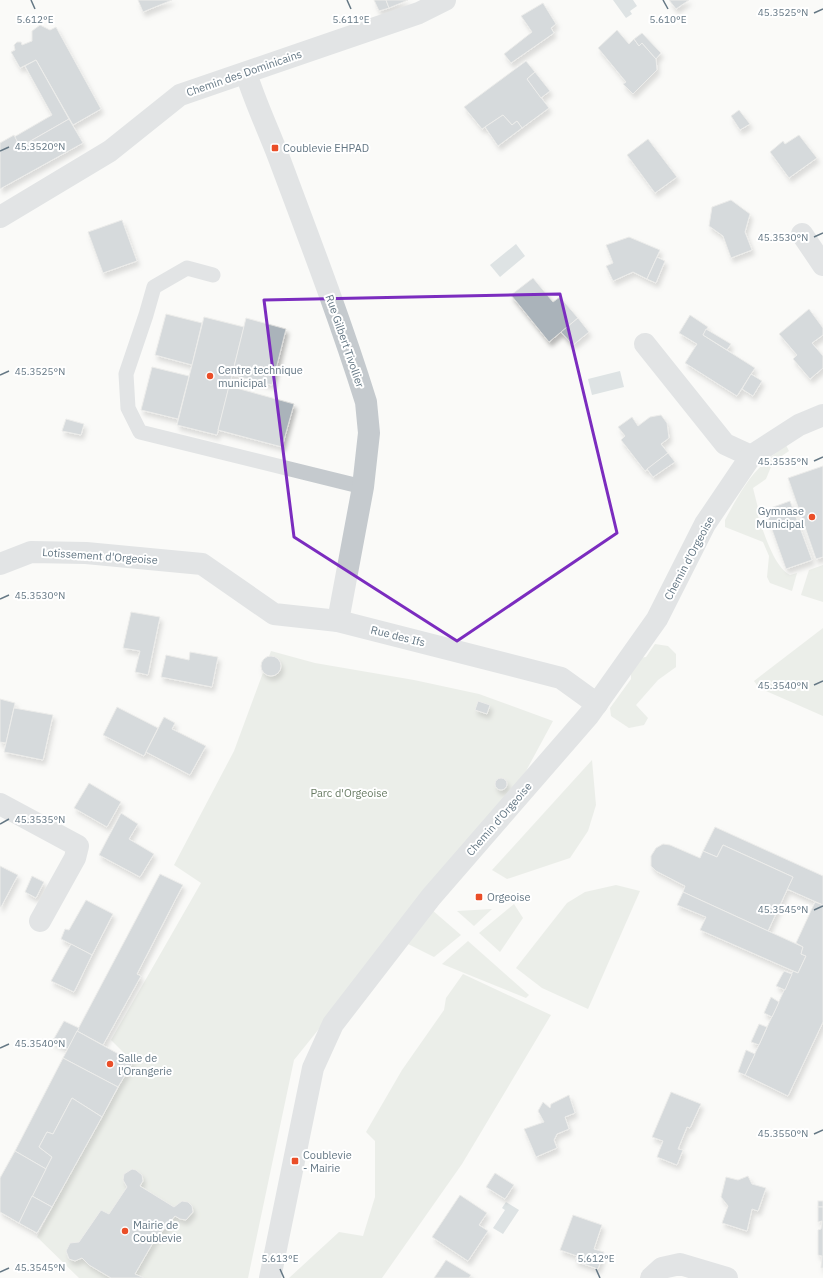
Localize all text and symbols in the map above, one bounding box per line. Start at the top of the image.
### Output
text: 45.3525°N [758,6,808,19]
text: 5.612°E [16,13,54,26]
text: 5.611°E [332,13,370,26]
text: 5.610°E [649,13,687,26]
street label: Chemin des Dominicains [184,47,304,99]
text: 45.3520°N [15,140,65,153]
place label: Coublevie EHPAD [283,141,369,155]
marker: Coublevie EHPAD [270,143,280,153]
text: 45.3530°N [758,231,808,244]
street label: Rue Gilbert Tivollier [322,293,368,389]
place label: Centre technique municipal [218,363,303,390]
text: 45.3525°N [15,365,65,378]
marker: Centre technique municipal [205,371,215,381]
text: 45.3535°N [758,455,808,468]
place label: Gymnase Municipal [756,504,804,531]
marker: Gymnase Municipal [807,512,817,522]
street label: Chemin d'Orgeoise [661,514,717,602]
street label: Lotissement d'Orgeoise [42,545,158,567]
text: 45.3530°N [15,589,65,602]
street label: Rue des Ifs [369,622,427,650]
text: 45.3540°N [758,679,808,692]
street label: Chemin d'Orgeoise [463,779,535,859]
park label: Parc d'Orgeoise [310,786,388,800]
text: 45.3535°N [15,813,65,826]
place label: Orgeoise [487,890,531,904]
marker: Orgeoise [474,892,484,902]
text: 45.3545°N [758,903,808,916]
text: 45.3540°N [15,1037,65,1050]
place label: Salle de l'Orangerie [118,1051,172,1078]
marker: Salle de l'Orangerie [105,1059,115,1069]
text: 45.3550°N [758,1127,808,1140]
place label: Coublevie - Mairie [303,1148,352,1175]
marker: Coublevie - Mairie [290,1156,300,1166]
place label: Mairie de Coublevie [133,1218,182,1245]
marker: Mairie de Coublevie [120,1226,130,1236]
text: 5.613°E [261,1252,299,1265]
text: 5.612°E [577,1252,615,1265]
text: 45.3545°N [15,1261,65,1274]

